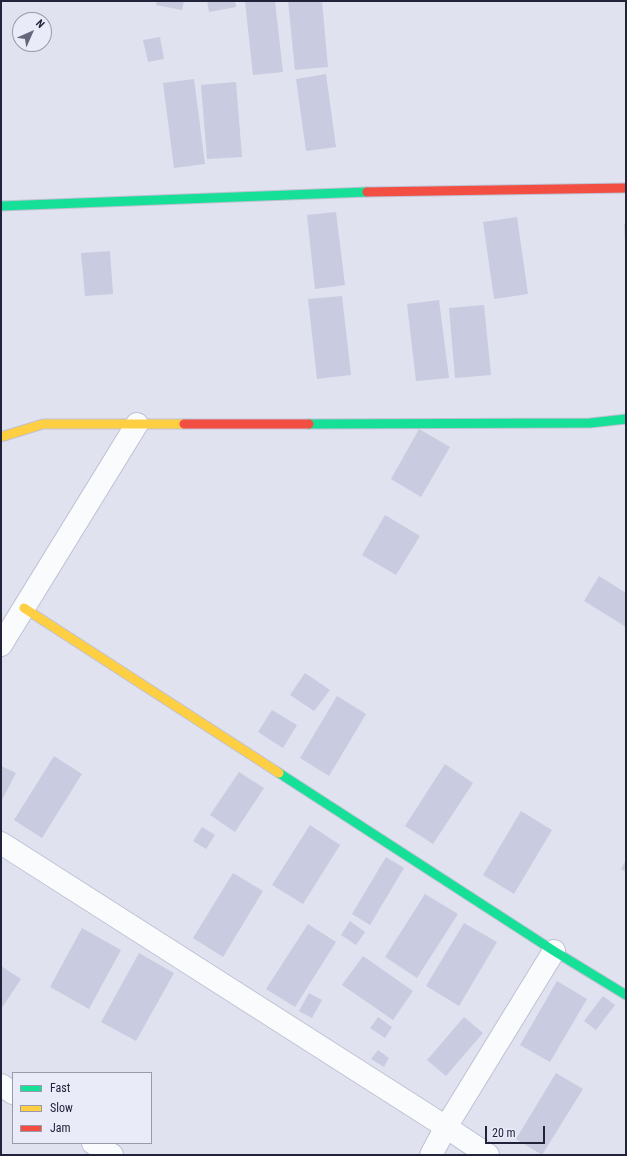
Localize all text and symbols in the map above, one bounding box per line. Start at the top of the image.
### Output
north arrow [12,12,52,52]
text: N [33,17,47,31]
legend [12,1072,152,1144]
text: Fast [50,1081,70,1095]
text: Slow [50,1101,73,1115]
scale bar [487,1118,547,1144]
text: Jam [50,1121,71,1135]
text: 20 m [492,1126,516,1140]

